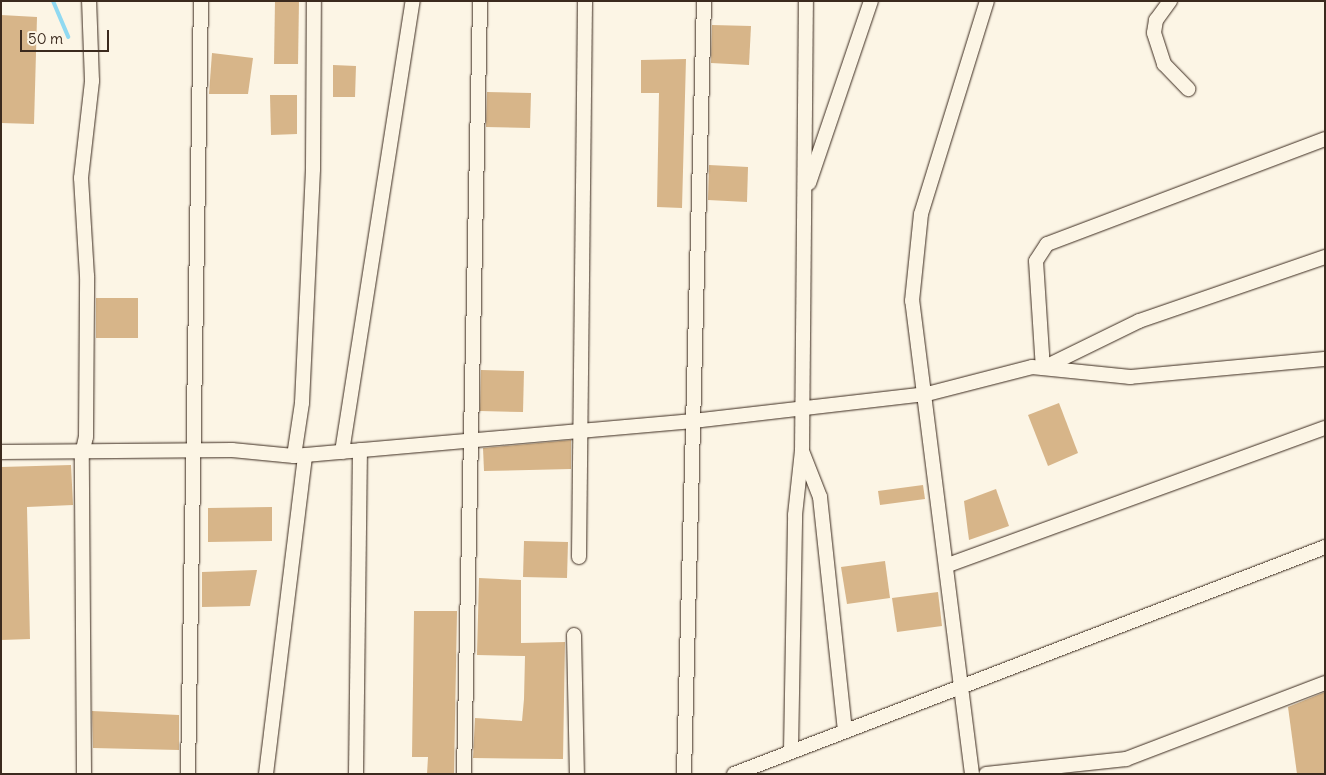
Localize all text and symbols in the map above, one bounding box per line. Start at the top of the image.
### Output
scale bar [22,20,111,52]
text: 50 m [28,29,63,48]

